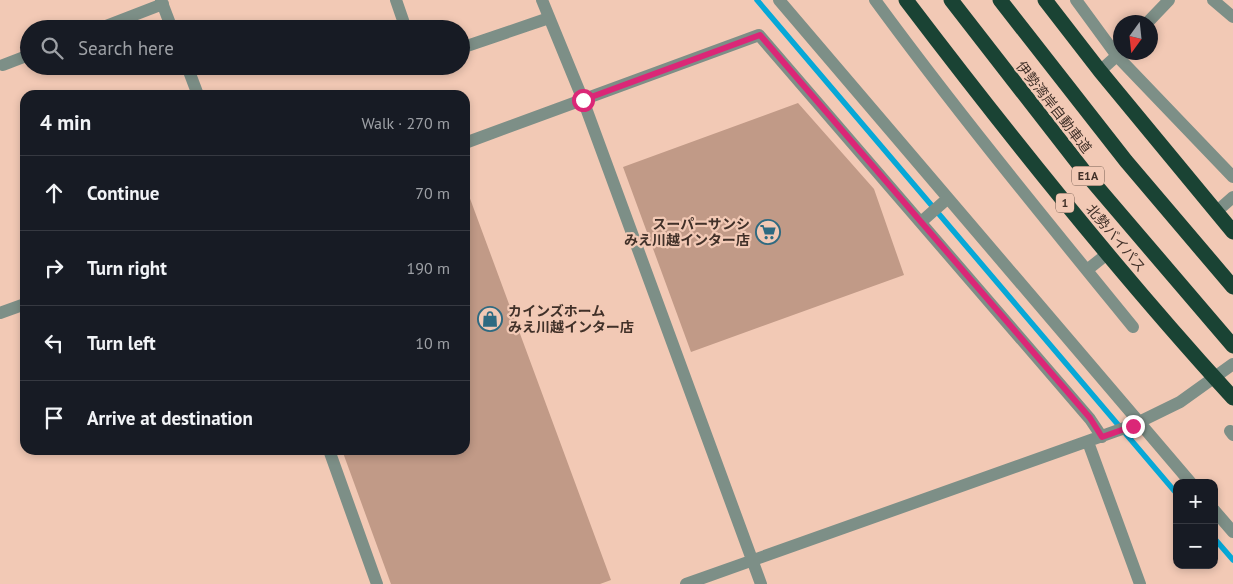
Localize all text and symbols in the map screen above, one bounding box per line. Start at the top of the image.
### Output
north arrow [1113,15,1158,60]
search box [20,20,470,75]
icon: search [38,34,66,62]
text: Search here [78,36,174,60]
street label: 伊勢湾岸自動車道 [1012,57,1096,157]
route start [572,89,595,112]
text: 4 min [40,109,91,136]
text: Walk · 270 m [361,113,450,133]
road number: E1A [1072,167,1104,186]
icon: ahead [40,179,68,207]
text: Continue [87,181,159,205]
text: 70 m [415,183,450,203]
road number: 1 [1056,194,1074,212]
street label: 北勢バイパス [1082,200,1150,276]
place label: スーパーサンシ みえ川越インター店 [624,215,750,249]
supermarket icon: スーパーサンシ みえ川越インター店 [755,219,781,245]
icon: right [40,254,68,282]
text: Turn right [87,256,167,280]
text: 190 m [407,258,450,278]
place label: カインズホーム みえ川越インター店 [508,302,634,336]
shop icon: カインズホーム みえ川越インター店 [477,306,503,332]
icon: left [40,329,68,357]
text: Turn left [87,331,156,355]
text: 10 m [415,333,450,353]
icon: arrive [40,404,68,432]
text: Arrive at destination [87,406,253,430]
route end [1122,415,1145,438]
map controls [1173,479,1218,569]
button: + [1173,479,1218,524]
button: − [1173,524,1218,569]

